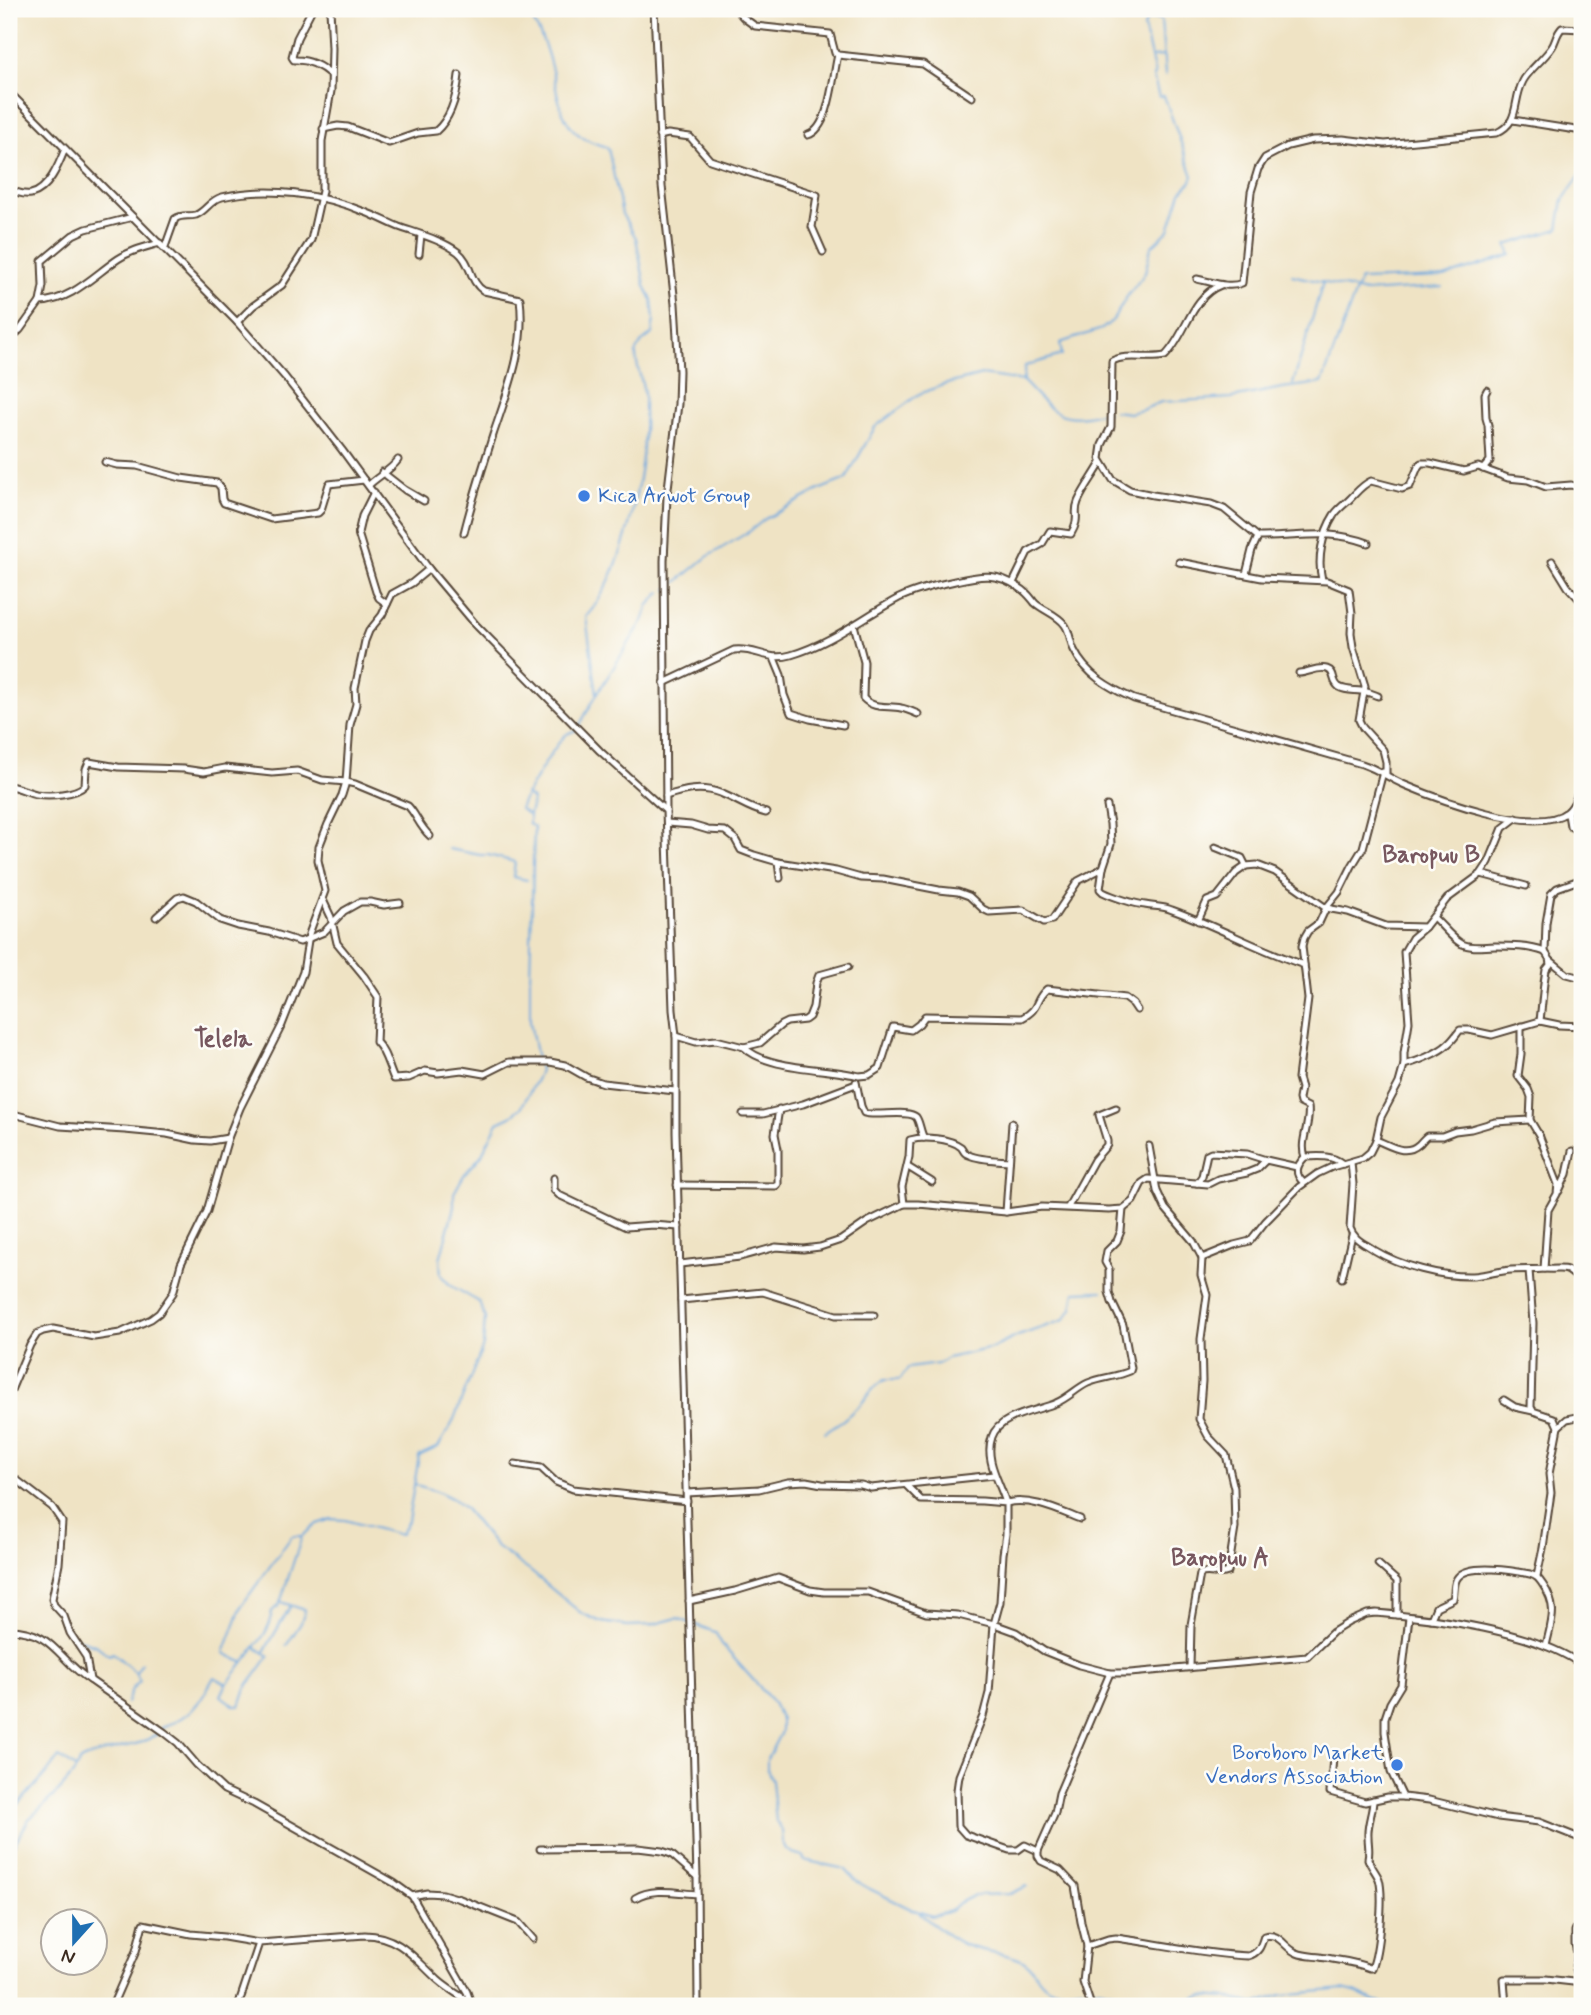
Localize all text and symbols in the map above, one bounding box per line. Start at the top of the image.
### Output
place label: Kica Arwot Group [598,482,751,510]
marker: Kica Arwot Group [576,488,592,504]
district label: Baropuu B [1382,840,1480,871]
district label: Telela [194,1024,253,1055]
district label: Baropuu A [1171,1543,1269,1574]
place label: Boroboro Market Vendors Association [1206,1739,1384,1791]
marker: Boroboro Market Vendors Association [1389,1757,1405,1773]
north arrow [38,1906,108,1976]
text: N [58,1943,79,1970]

